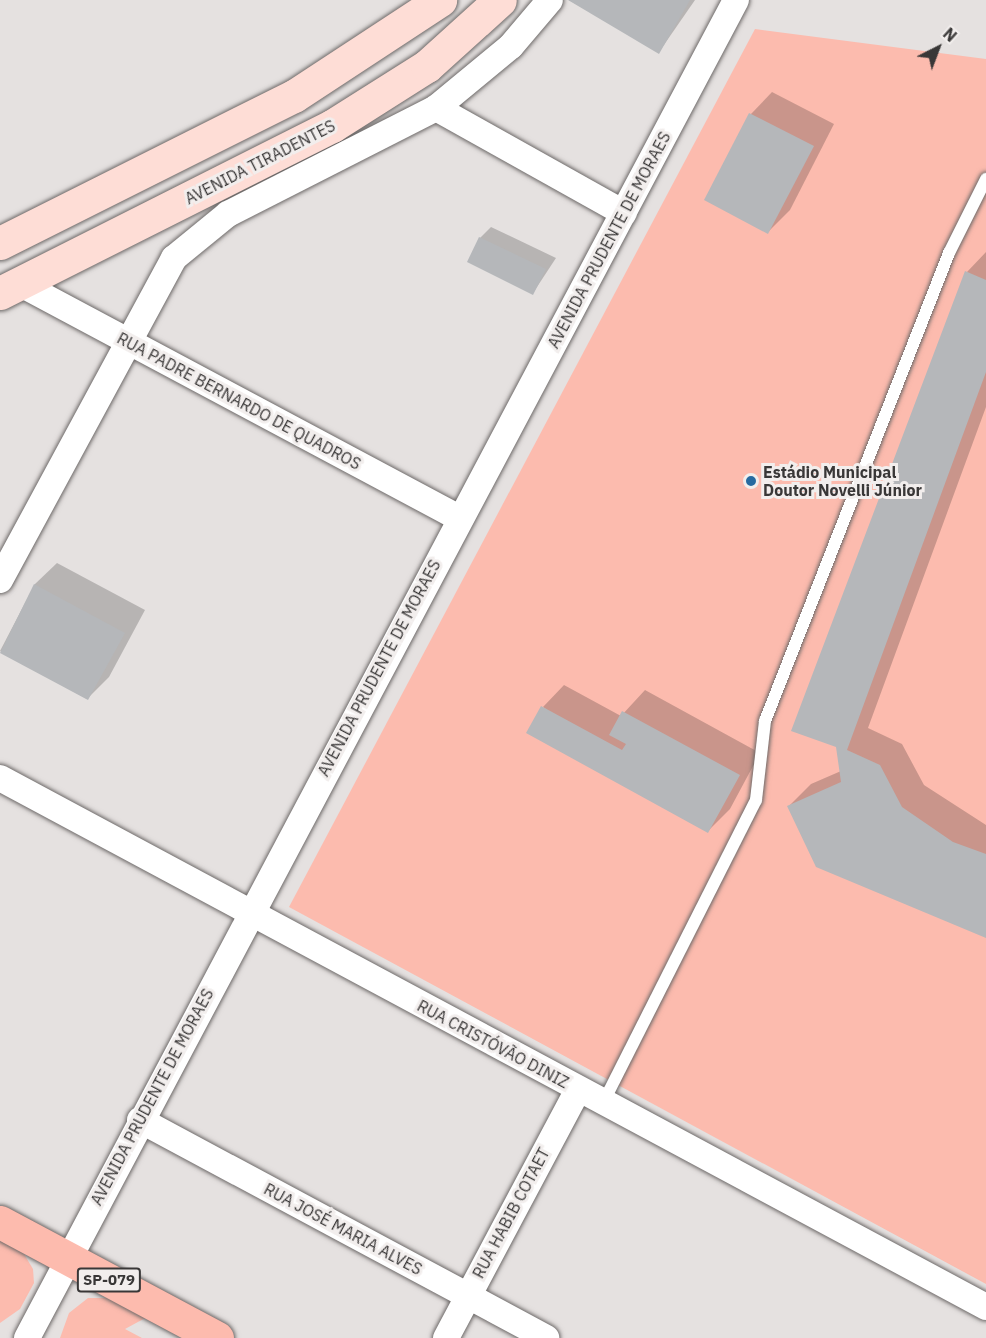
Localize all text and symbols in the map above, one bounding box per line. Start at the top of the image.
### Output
north arrow [908,18,968,78]
text: N [939,23,961,46]
street label: AVENIDA TIRADENTES [182,116,338,208]
street label: AVENIDA PRUDENTE DE MORAES [544,128,674,352]
street label: RUA PADRE BERNARDO DE QUADROS [114,328,364,474]
place label: Estádio Municipal Doutor Novelli Júnior [763,462,922,500]
marker: Estádio Municipal Doutor Novelli Júnior [744,474,758,488]
street label: AVENIDA PRUDENTE DE MORAES [314,556,444,780]
street label: AVENIDA PRUDENTE DE MORAES [87,985,217,1209]
street label: RUA CRISTÓVÃO DINIZ [414,996,572,1092]
street label: RUA HABIB COTAET [469,1145,553,1281]
street label: RUA JOSÉ MARIA ALVES [261,1179,425,1279]
road number: SP-079 [76,1268,142,1292]

